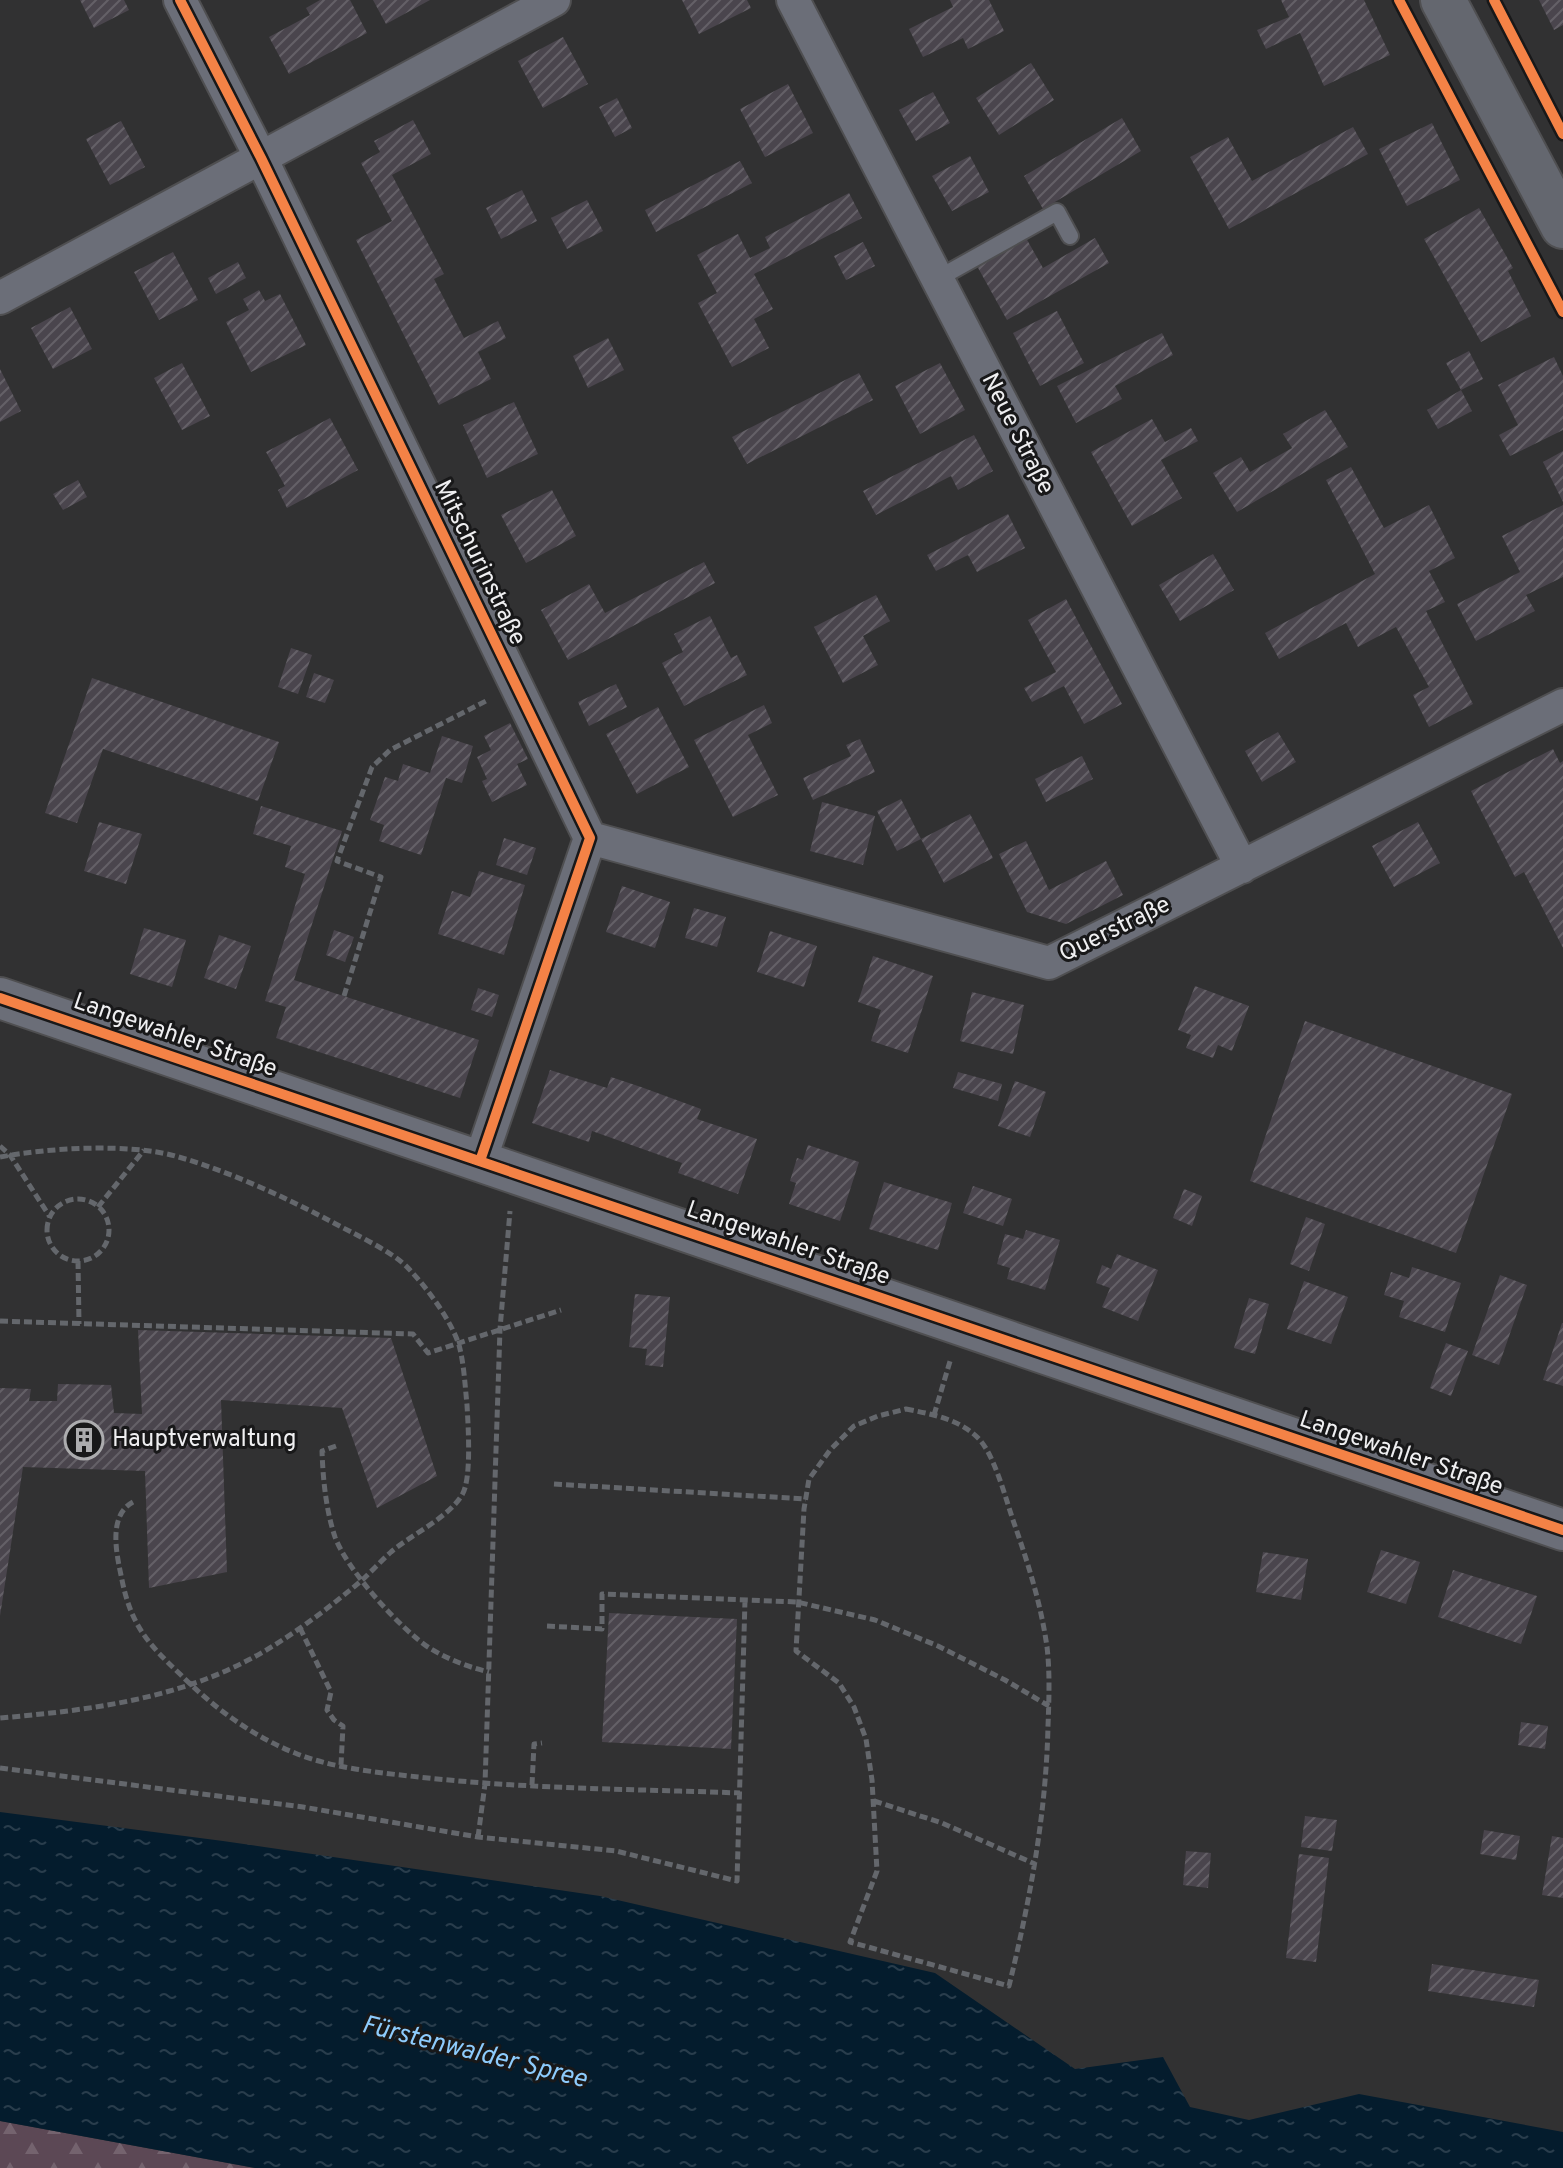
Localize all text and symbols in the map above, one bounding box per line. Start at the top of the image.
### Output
street label: Neue Straße [974,368,1060,500]
street label: Mitschurinstraße [426,476,532,650]
street label: Querstraße [1055,890,1175,970]
street label: Langewahler Straße [69,987,281,1085]
street label: Langewahler Straße [682,1195,894,1293]
street label: Langewahler Straße [1295,1405,1507,1503]
building icon: Hauptverwaltung [63,1419,105,1461]
place label: Hauptverwaltung [112,1425,296,1455]
water label: Fürstenwalder Spree [358,2009,591,2097]

